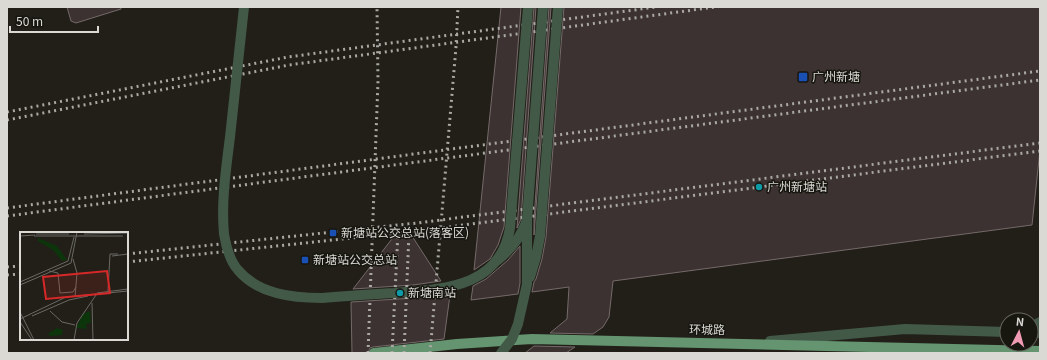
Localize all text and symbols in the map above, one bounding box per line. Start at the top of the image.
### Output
scale bar [10,8,98,34]
text: 50 m [16,12,43,29]
place label: 广州新塘 [812,67,860,84]
marker: 广州新塘 [797,71,809,83]
place label: 广州新塘站 [767,177,827,194]
marker: 广州新塘站 [754,182,764,192]
place label: 新塘站公交总站(落客区) [341,223,469,240]
marker: 新塘站公交总站(落客区) [328,228,338,238]
inset map [20,232,128,340]
place label: 新塘站公交总站 [313,250,397,267]
marker: 新塘站公交总站 [300,255,310,265]
place label: 新塘南站 [408,283,456,300]
marker: 新塘南站 [395,288,405,298]
north arrow [999,312,1039,352]
text: N [1015,313,1025,329]
street label: 环城路 [689,320,725,337]

